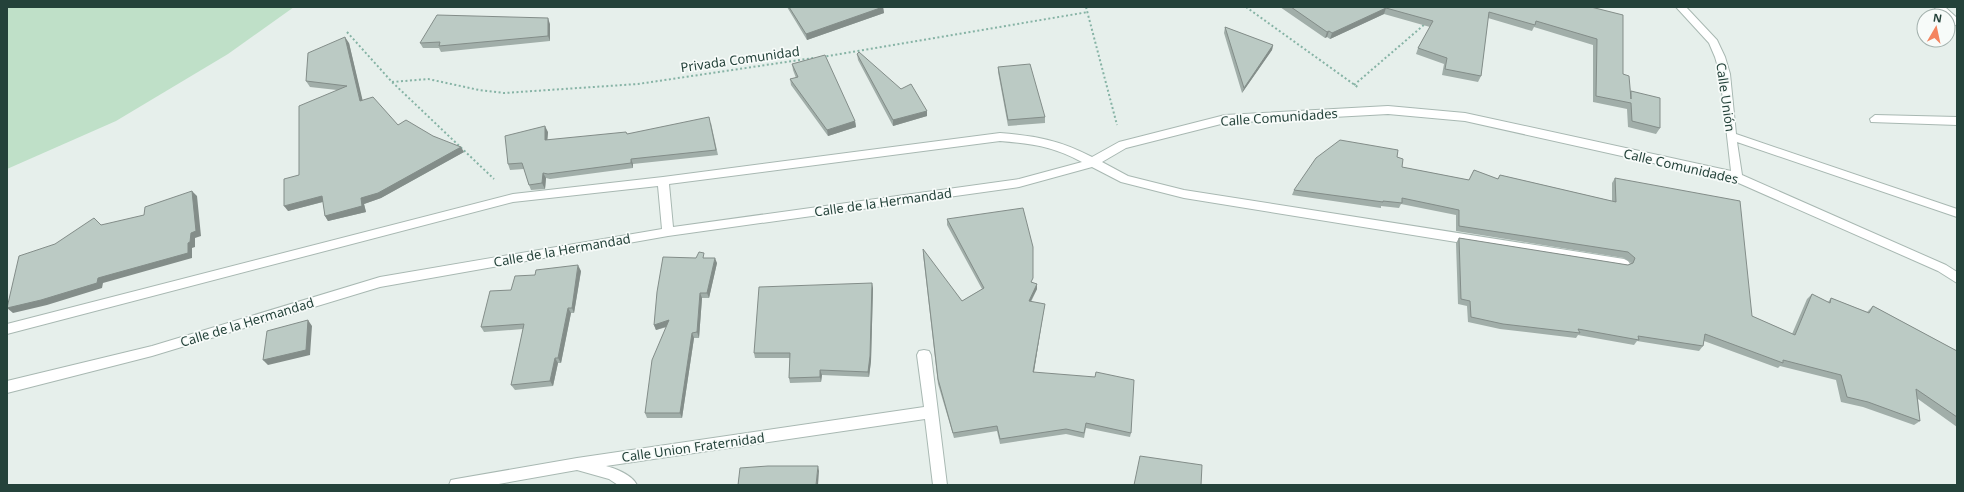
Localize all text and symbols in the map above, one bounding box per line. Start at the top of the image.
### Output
north arrow [1916,8,1956,48]
text: N [1932,10,1943,26]
street label: Privada Comunidad [679,42,801,76]
street label: Calle Unión [1712,61,1740,133]
street label: Calle Comunidades [1220,104,1338,130]
street label: Calle Comunidades [1622,144,1740,188]
street label: Calle de la Hermandad [813,183,953,221]
street label: Calle de la Hermandad [492,229,632,271]
street label: Calle de la Hermandad [178,293,316,351]
street label: Calle Union Fraternidad [620,428,766,466]

